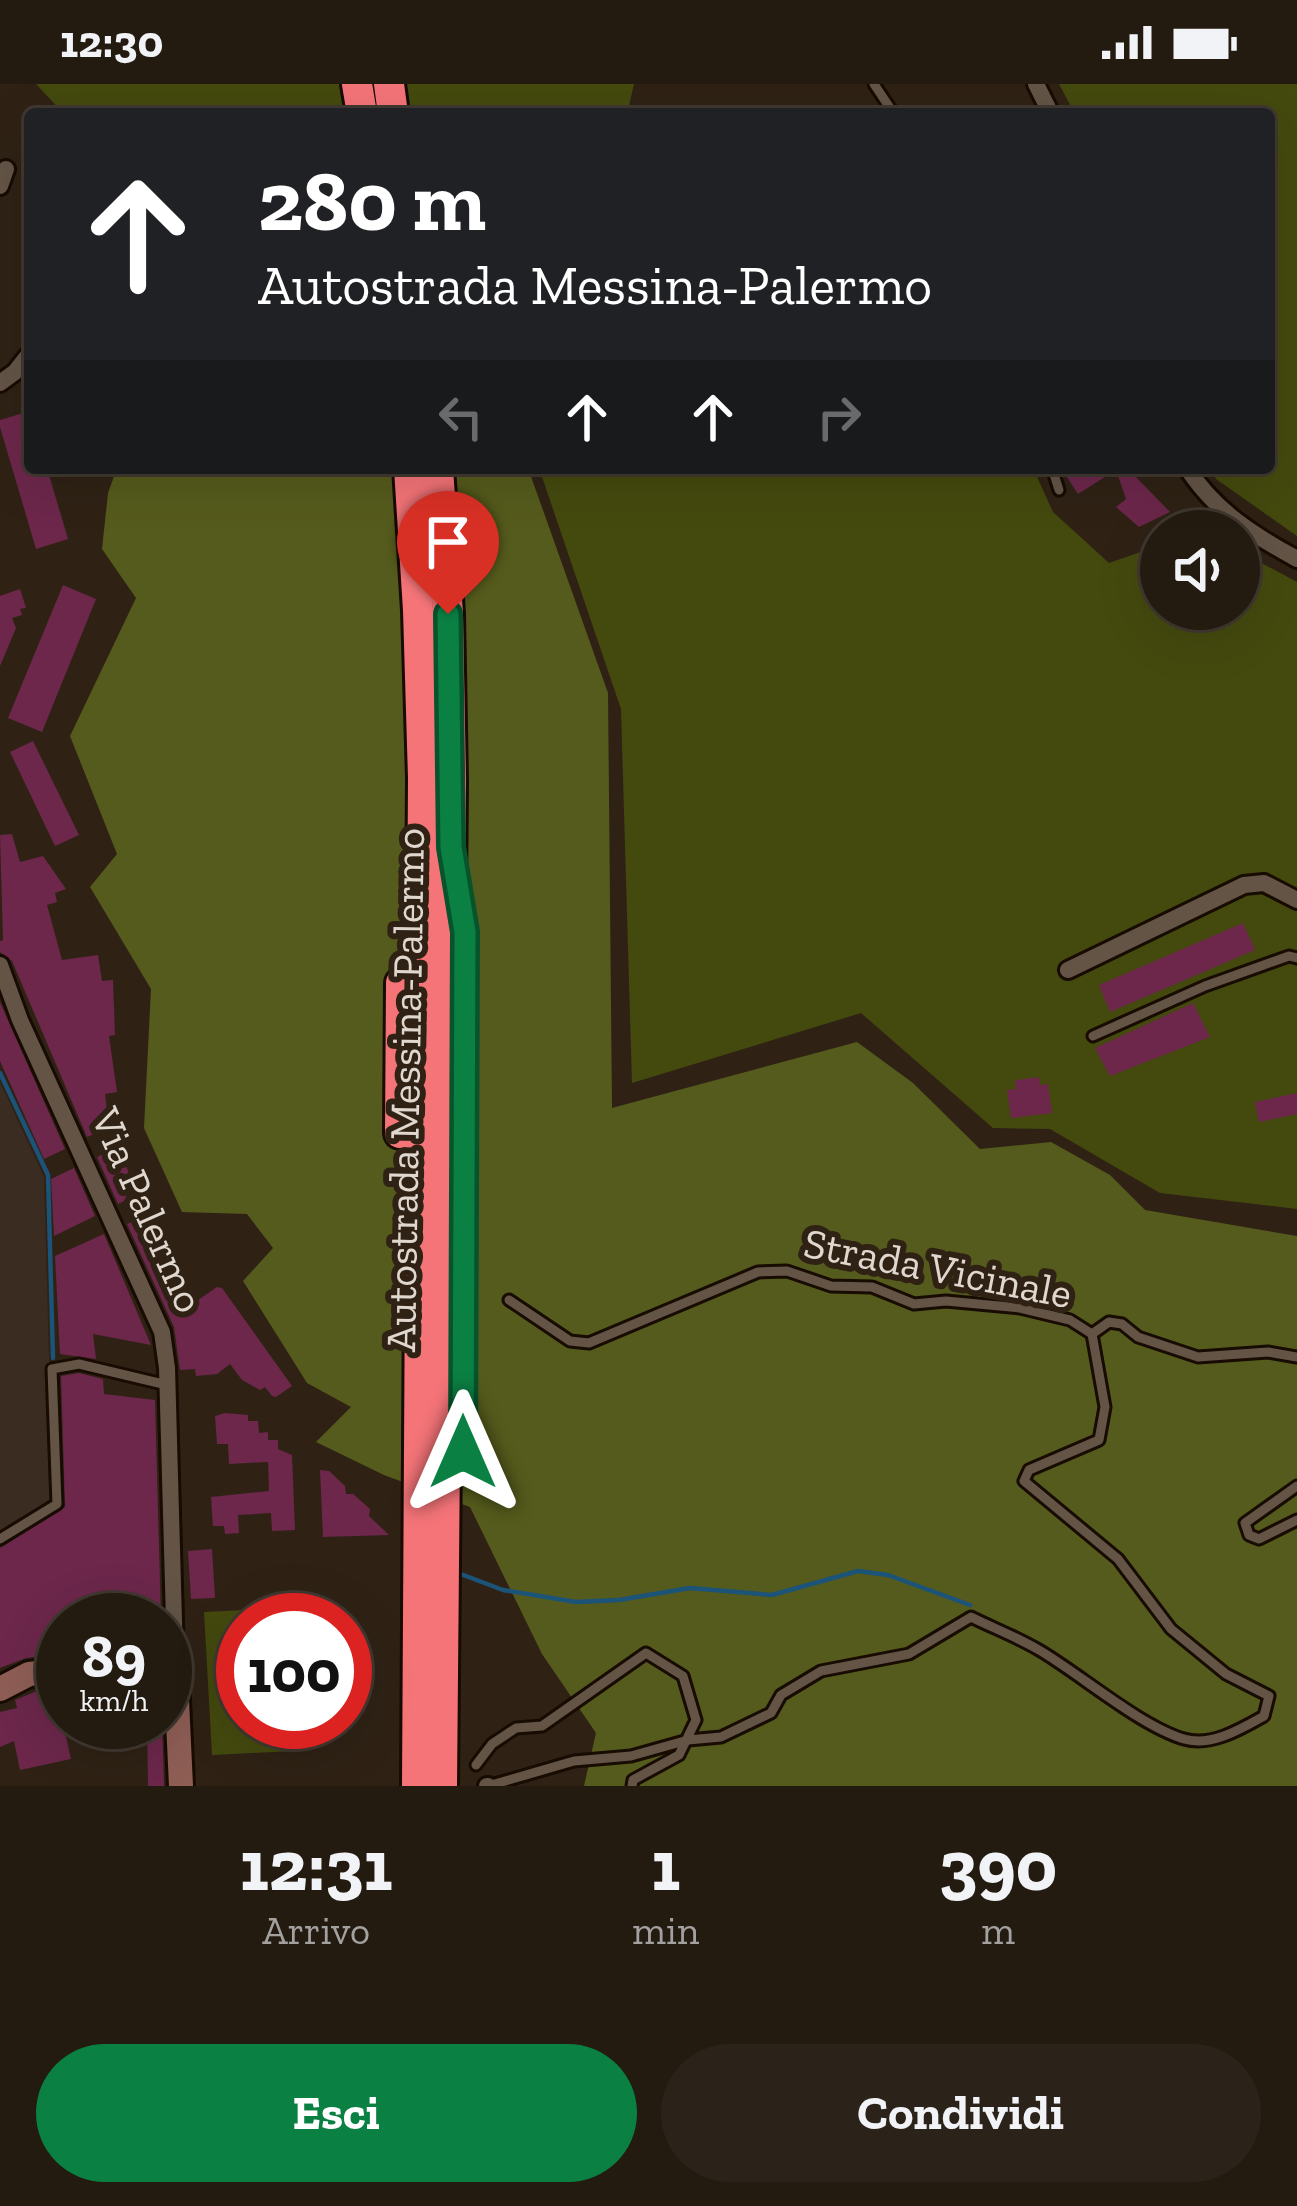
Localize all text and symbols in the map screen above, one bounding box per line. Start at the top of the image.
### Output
text: 12:30 [60,15,163,69]
text: 280 m [258,151,486,252]
icon: ahead [60,156,216,312]
text: Autostrada Messina-Palermo [258,253,932,318]
icon: left [428,384,494,450]
icon: ahead [554,384,620,450]
icon: ahead [680,384,746,450]
icon: right [806,384,872,450]
pin [397,491,499,614]
icon: arrive [415,509,481,575]
map controls [1140,510,1260,630]
button: sound [1140,510,1260,630]
street label: Autostrada Messina-Palermo [375,827,435,1353]
street label: Via Palermo [80,1099,216,1320]
street label: Strada Vicinale [800,1217,1076,1319]
position arrow [400,1389,526,1515]
speed limit sign: 100 [216,1593,372,1749]
text: 89 [82,1620,146,1692]
text: km/h [80,1683,148,1719]
text: 12:31 [240,1822,393,1908]
text: 1 [651,1822,680,1908]
text: 390 [939,1822,1057,1908]
text: Arrivo [262,1907,370,1954]
text: min [632,1907,699,1954]
text: m [981,1907,1015,1954]
button: Esci [36,2044,637,2182]
button: Condividi [661,2044,1261,2182]

